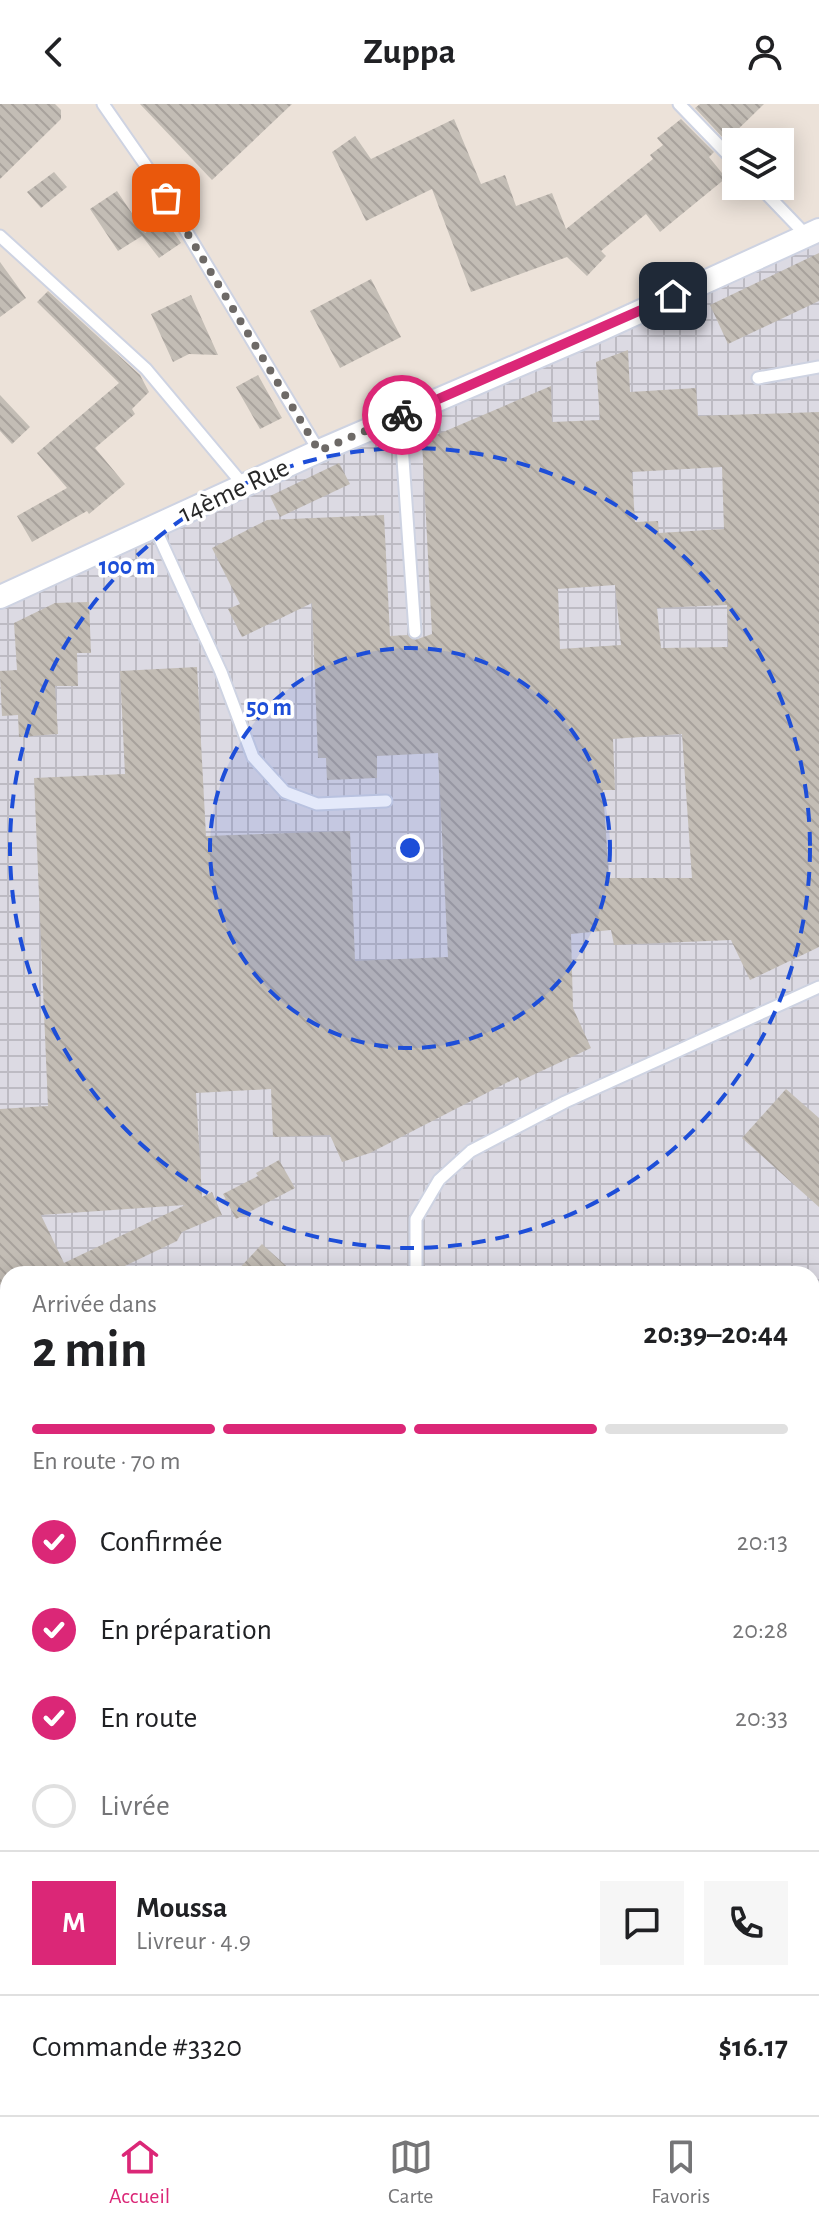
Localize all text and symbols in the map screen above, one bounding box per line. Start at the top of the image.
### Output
icon: back [32,30,76,74]
icon: person [743,30,787,74]
text: Zuppa [363,34,456,70]
map controls [722,128,794,200]
button: layers [722,128,794,200]
pin [132,164,200,232]
icon: bag [144,176,188,220]
pin [639,262,707,330]
icon: home [651,274,695,318]
courier [362,375,442,455]
icon: bike [380,393,424,437]
street label: 14ème Rue [175,453,293,529]
text: 100 m [99,555,155,579]
text: 50 m [246,696,292,720]
centre of rings [396,834,424,862]
text: Arrivée dans [32,1291,157,1317]
text: 20:39–20:44 [643,1319,788,1349]
text: 2 min [32,1324,147,1376]
text: En route · 70 m [32,1448,181,1474]
icon: check [32,1520,76,1564]
text: Confirmée [100,1527,223,1557]
text: 20:13 [737,1529,788,1555]
icon: check [32,1608,76,1652]
text: En préparation [100,1615,272,1645]
text: 20:28 [732,1617,788,1643]
icon: check [32,1696,76,1740]
text: En route [100,1703,197,1733]
text: 20:33 [735,1705,788,1731]
text: Livrée [100,1791,170,1821]
button: chat [600,1881,684,1965]
button: phone [704,1881,788,1965]
text: Moussa [136,1893,227,1923]
text: M [62,1908,86,1938]
text: Livreur · 4.9 [136,1928,251,1954]
text: Commande #3320 [32,2032,242,2062]
text: $16.17 [719,2032,788,2062]
tab: Accueil [109,2135,170,2209]
tab: Carte [388,2135,433,2209]
tab: Favoris [651,2135,710,2209]

